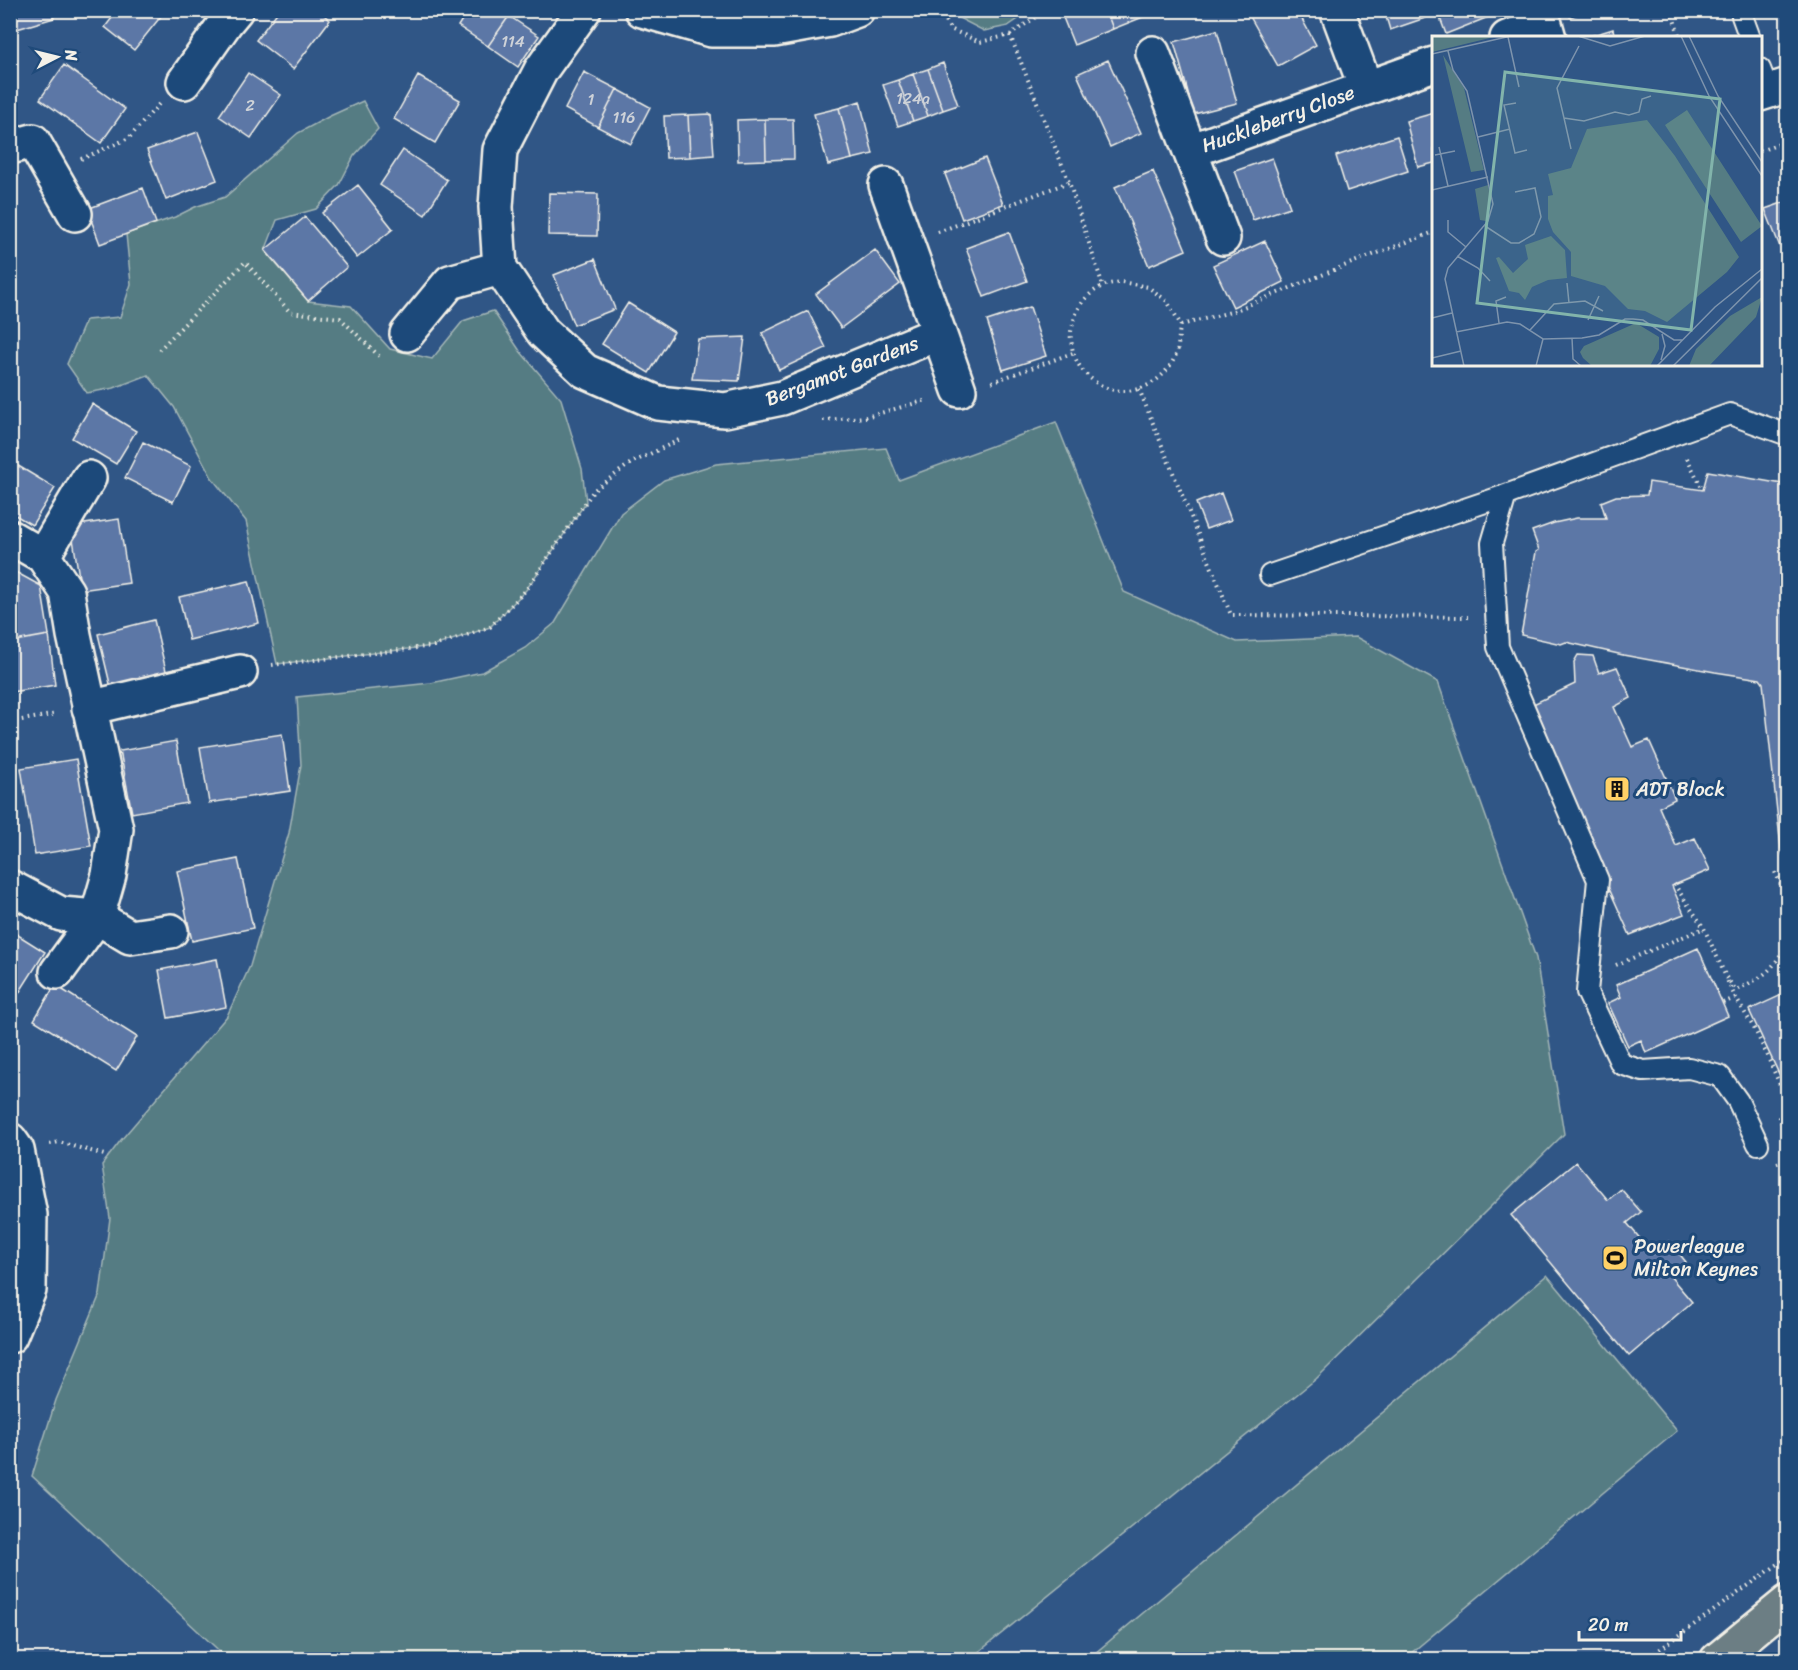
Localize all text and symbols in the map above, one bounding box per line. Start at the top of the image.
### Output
north arrow [27,27,87,87]
house number: 114 [501,27,525,56]
inset map [1432,36,1762,366]
text: N [56,47,87,63]
street label: Huckleberry Close [1196,75,1360,163]
house number: 124a [896,84,930,113]
house number: 1 [588,85,595,114]
house number: 2 [245,91,255,120]
house number: 116 [613,103,635,132]
street label: Bergamot Gardens [760,325,925,416]
place label: ADT Block [1635,772,1725,807]
building icon: ADT Block [1602,774,1632,804]
place label: Powerleague Milton Keynes [1634,1229,1759,1287]
sports icon: Powerleague Milton Keynes [1600,1243,1630,1273]
scale bar [1579,1604,1681,1642]
text: 20 m [1588,1609,1628,1641]

